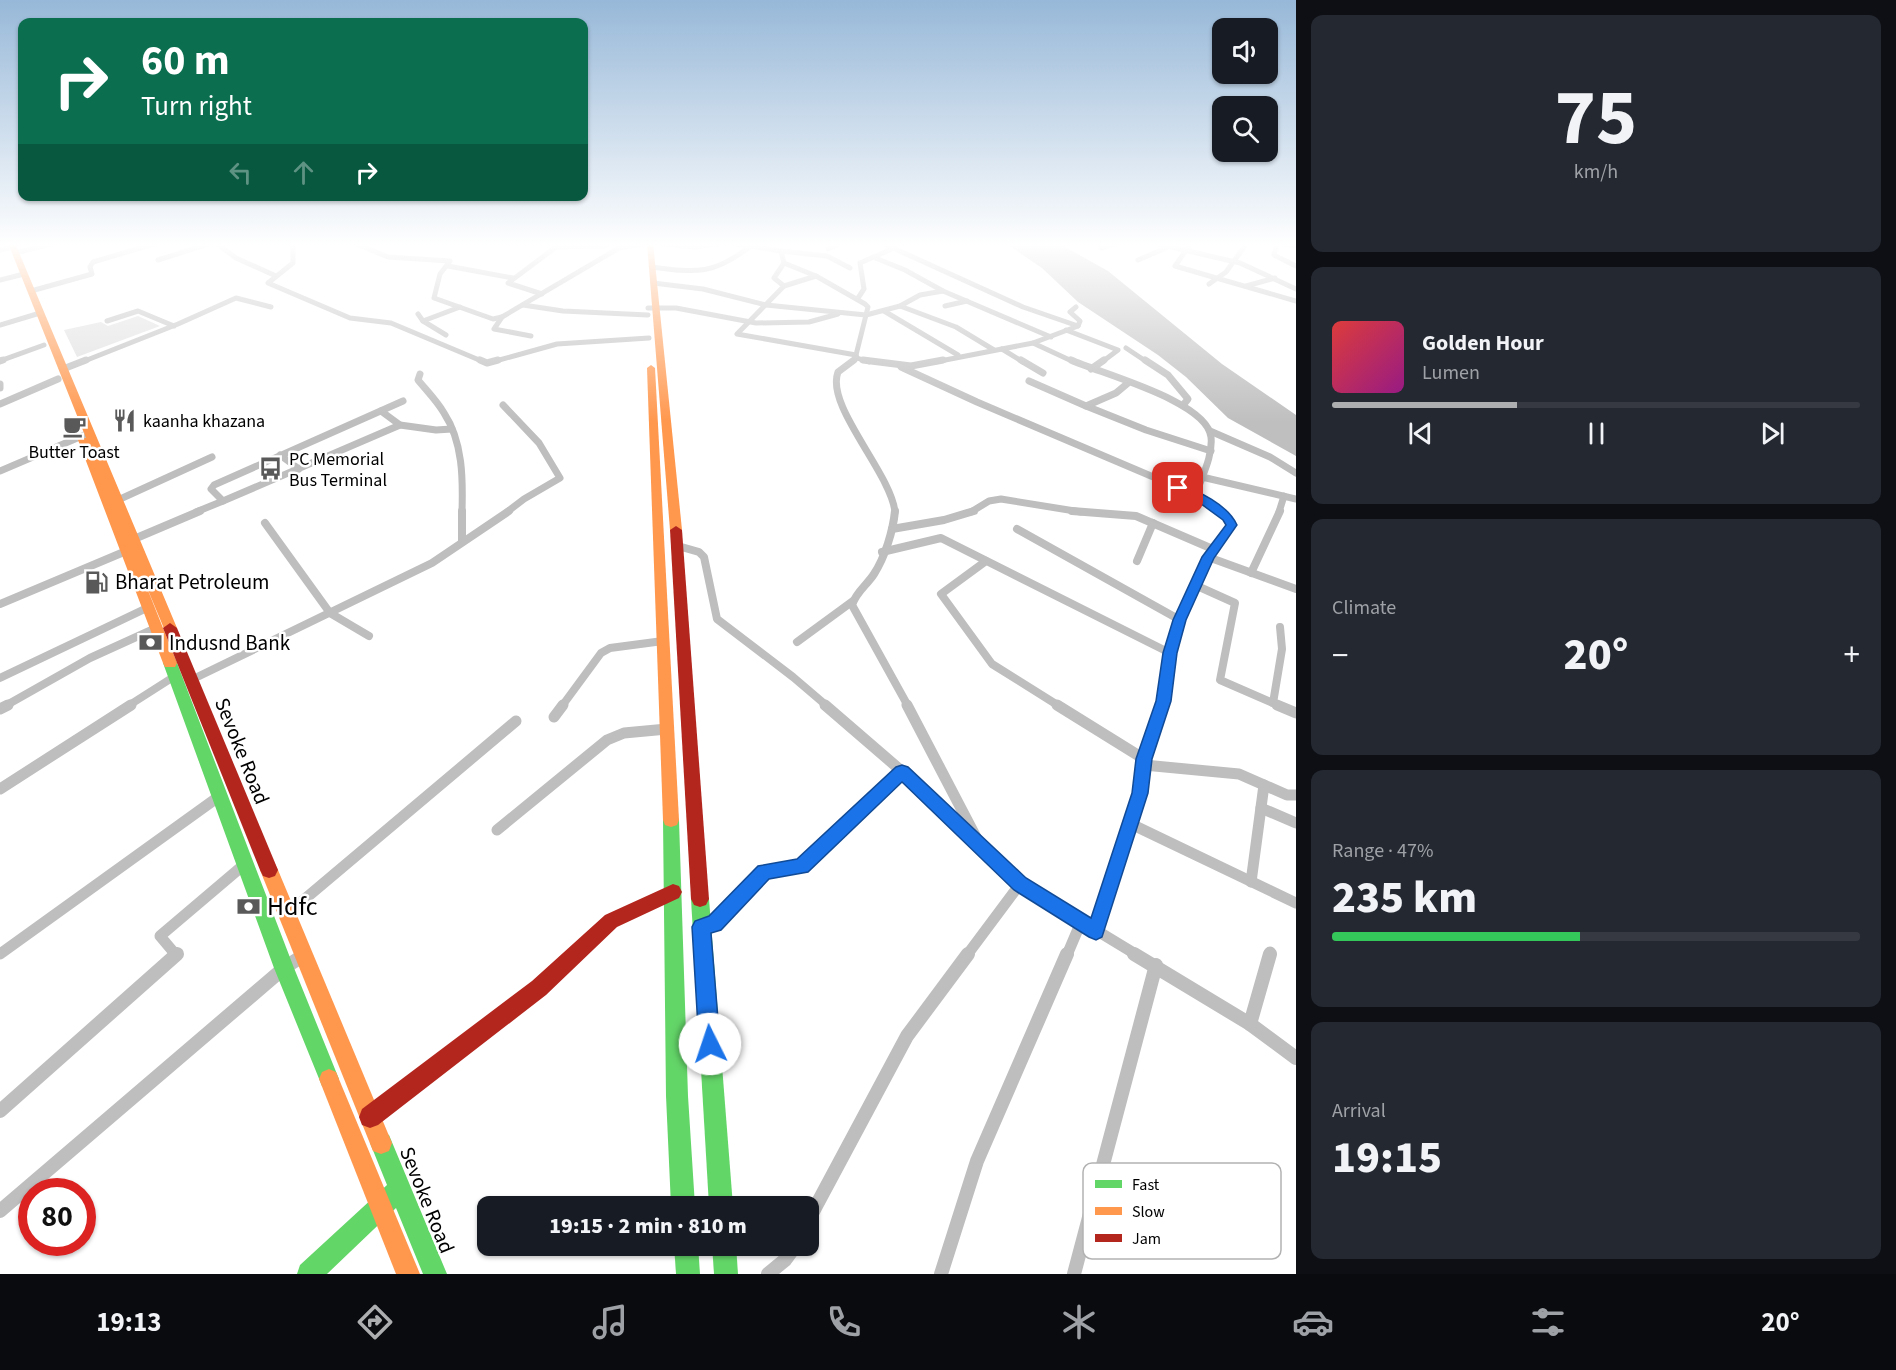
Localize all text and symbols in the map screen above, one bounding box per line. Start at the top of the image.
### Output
map controls [1212,18,1278,162]
button: sound [1212,18,1278,84]
text: 60 m [141,31,230,91]
icon: right [42,42,120,120]
text: 75 [1555,63,1637,174]
text: Turn right [141,87,252,126]
button: search [1212,96,1278,162]
icon: left [224,156,257,189]
icon: ahead [287,156,320,189]
icon: right [350,156,383,189]
text: km/h [1574,158,1618,186]
text: Golden Hour [1422,327,1544,359]
text: Lumen [1422,359,1480,387]
restaurant icon: kaanha khazana [112,408,138,434]
place label: kaanha khazana [143,409,265,434]
cafe icon: Butter Toast [61,413,87,439]
icon: previous [1404,417,1437,450]
icon: pause [1580,417,1613,450]
icon: next [1756,417,1789,450]
place label: Butter Toast [28,440,120,465]
place label: PC Memorial Bus Terminal [289,447,387,493]
bus stop icon: PC Memorial Bus Terminal [258,456,284,482]
pin [1152,462,1203,513]
icon: arrive [1161,471,1194,504]
place label: Bharat Petroleum [115,567,270,597]
fuel station icon: Bharat Petroleum [84,569,110,595]
text: Climate [1332,594,1396,622]
text: 20° [1564,623,1628,687]
place label: Indusnd Bank [169,628,291,658]
bank icon: Indusnd Bank [138,630,164,656]
text: − [1332,632,1348,679]
text: + [1844,632,1860,679]
street label: Sevoke Road [207,693,277,809]
text: Range · 47% [1332,837,1433,865]
text: 235 km [1332,866,1477,930]
place label: Hdfc [267,888,318,925]
bank icon: Hdfc [236,893,262,919]
position arrow [678,1012,742,1076]
text: Arrival [1332,1097,1386,1125]
text: 19:15 [1332,1126,1442,1190]
street label: Sevoke Road [392,1142,462,1258]
legend [1083,1163,1281,1259]
text: Fast [1132,1174,1160,1196]
speed limit sign: 80 [18,1178,96,1256]
text: Slow [1132,1201,1165,1223]
text: 19:15 · 2 min · 810 m [549,1210,747,1242]
text: Jam [1132,1228,1161,1250]
icon: directions [354,1301,396,1343]
icon: music [589,1301,631,1343]
icon: phone [823,1301,865,1343]
icon: climate [1058,1301,1100,1343]
icon: car [1292,1301,1334,1343]
icon: filters [1527,1301,1569,1343]
text: 19:13 [96,1303,161,1342]
text: 20° [1761,1303,1800,1342]

